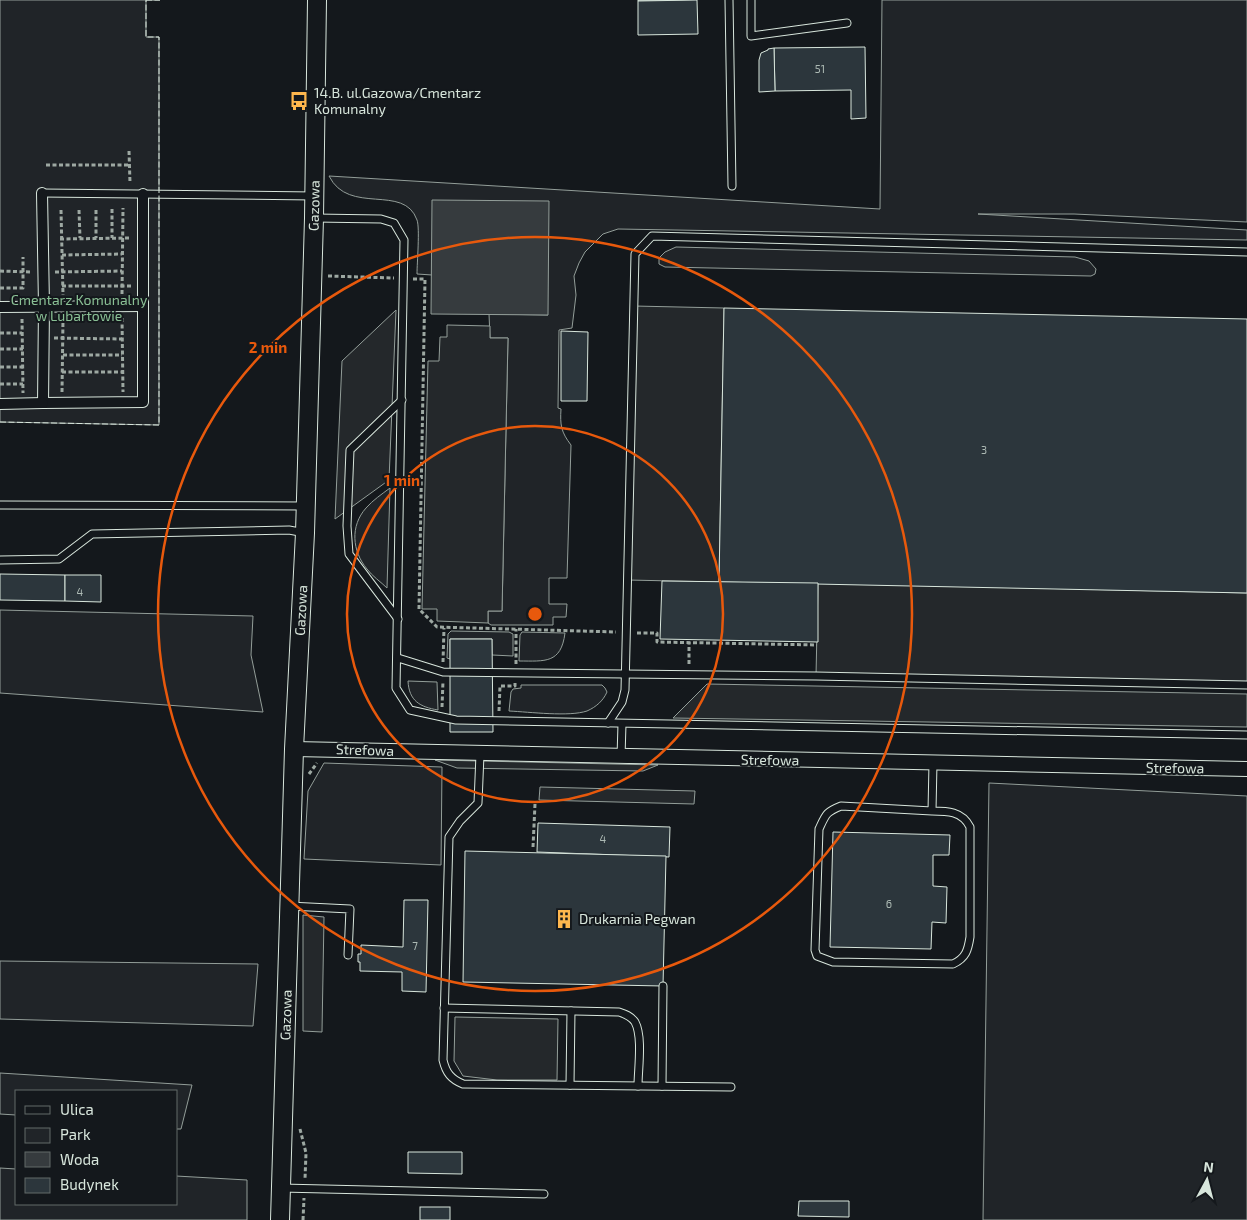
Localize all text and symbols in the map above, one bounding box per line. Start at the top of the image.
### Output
house number: 51 [815,62,825,75]
place label: 14.B. ul.Gazowa/Cmentarz Komunalny [314,84,481,117]
bus stop icon: 14.B. ul.Gazowa/Cmentarz Komunalny [288,90,310,112]
street label: Gazowa [305,180,323,231]
park label: Cmentarz Komunalny w Lubartowie [11,291,148,324]
text: 2 min [249,338,287,356]
house number: 3 [981,443,987,456]
text: 1 min [384,471,420,489]
house number: 4 [77,585,84,598]
street label: Gazowa [291,585,310,636]
centre of rings [526,605,544,623]
street label: Strefowa [336,740,394,759]
street label: Strefowa [741,750,799,769]
street label: Strefowa [1146,758,1204,777]
house number: 4 [600,832,607,845]
house number: 6 [886,897,892,910]
building icon: Drukarnia Pegwan [553,908,575,930]
place label: Drukarnia Pegwan [579,910,696,927]
house number: 7 [412,939,418,952]
street label: Gazowa [276,989,295,1041]
legend [15,1090,178,1205]
text: Ulica [60,1100,94,1118]
text: Park [60,1125,91,1143]
text: Woda [60,1150,99,1168]
north arrow [1182,1155,1232,1205]
text: N [1203,1158,1215,1176]
text: Budynek [60,1175,119,1193]

